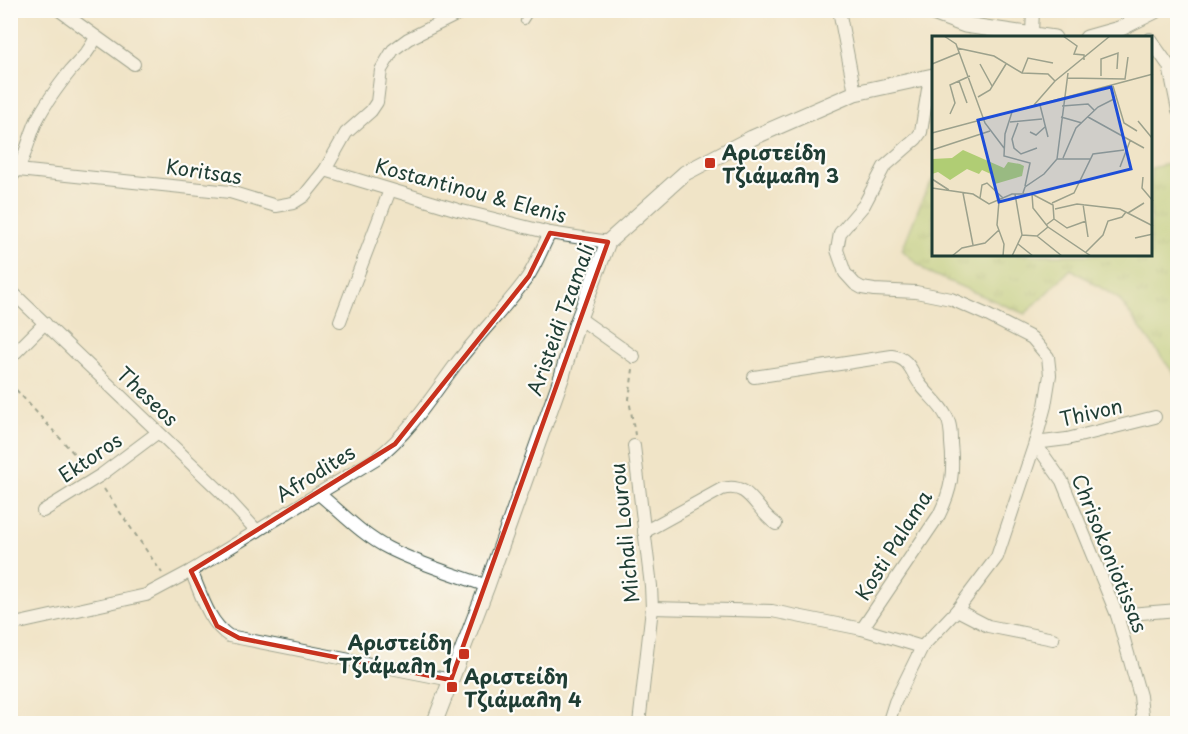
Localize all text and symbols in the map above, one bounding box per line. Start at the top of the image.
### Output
inset map [932,36,1152,256]
place label: Αριστείδη Τζιάμαλη 3 [722,137,839,190]
street label: Kostantinou & Elenis [372,150,570,230]
street label: Koritsas [164,151,244,191]
marker: Αριστείδη Τζιάμαλη 3 [703,156,717,170]
street label: Aristeidi Tzamali [519,239,601,399]
street label: Theseos [110,359,186,433]
street label: Thivon [1057,390,1125,434]
street label: Ektoros [52,425,128,489]
street label: Afrodites [270,437,360,509]
street label: Michali Lourou [602,461,646,605]
street label: Chrisokoniotissas [1064,469,1156,637]
street label: Kosti Palama [847,484,939,606]
place label: Αριστείδη Τζιάμαλη 1 [339,627,452,680]
marker: Αριστείδη Τζιάμαλη 1 [457,647,471,661]
place label: Αριστείδη Τζιάμαλη 4 [464,661,582,714]
marker: Αριστείδη Τζιάμαλη 4 [445,680,459,694]

